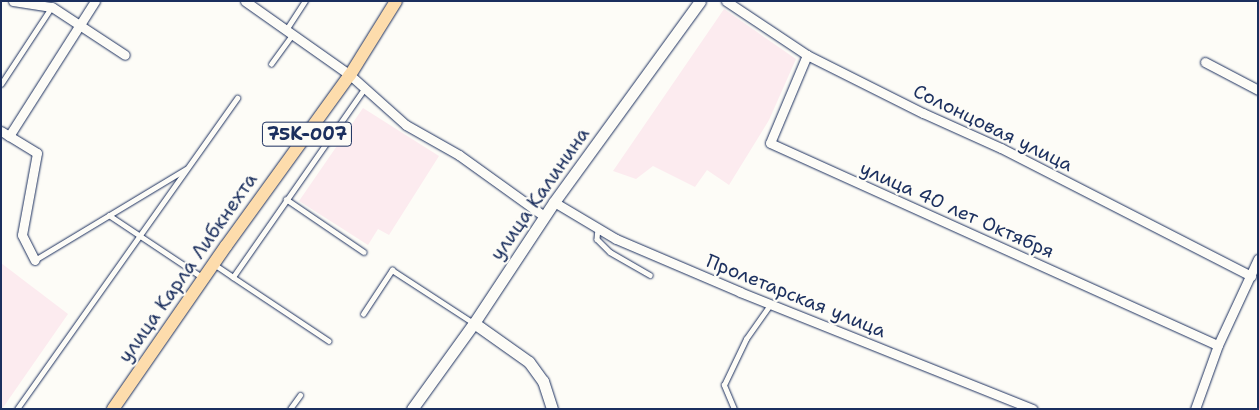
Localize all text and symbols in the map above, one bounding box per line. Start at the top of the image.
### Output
street label: Солонцовая улица [909,79,1077,177]
road number: 75К-007 [261,118,353,150]
street label: улица Калинина [486,123,594,265]
street label: улица 40 лет Октября [856,157,1058,263]
street label: улица Карла Либкнехта [114,169,262,367]
street label: Пролетарская улица [703,249,889,343]

